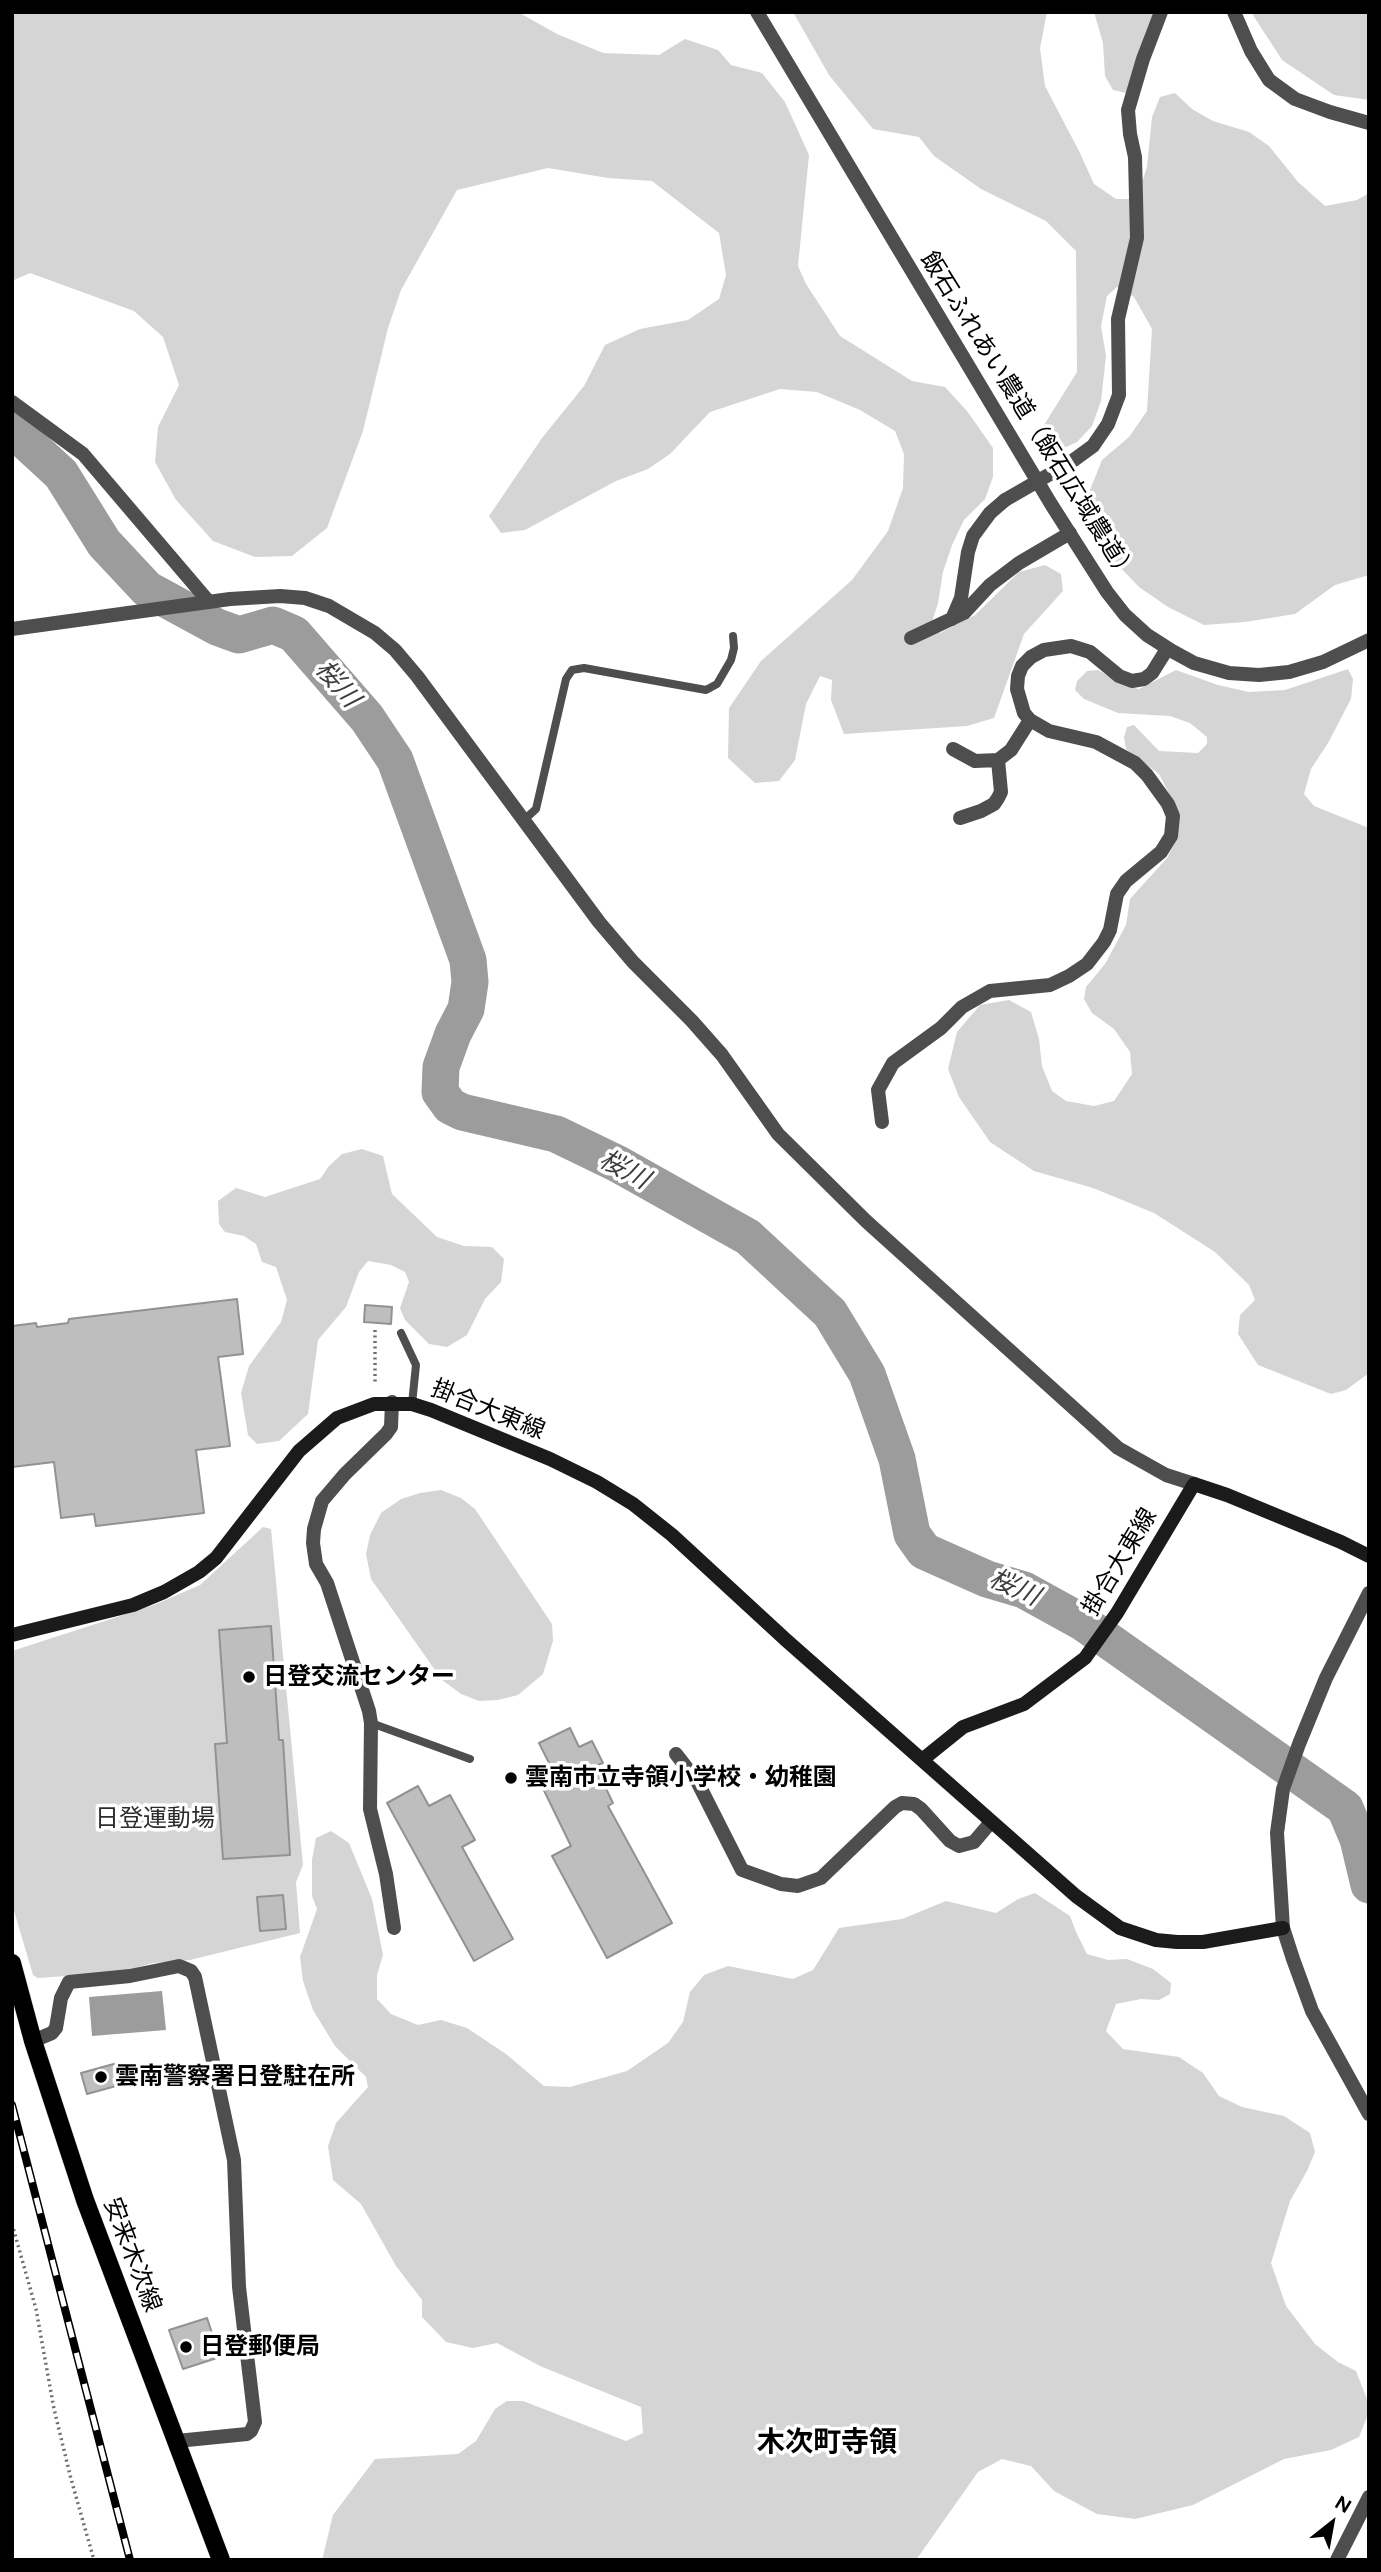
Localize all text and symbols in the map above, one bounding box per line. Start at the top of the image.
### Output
street label: 飯石ふれあい農道（飯石広域農道） [914,247,1142,587]
water label: 桜川 [308,654,366,714]
water label: 桜川 [594,1144,654,1196]
street label: 掛合大東線 [427,1374,549,1446]
street label: 掛合大東線 [1077,1503,1163,1621]
water label: 桜川 [984,1563,1044,1613]
place label: 日登交流センター [263,1663,455,1691]
marker: 日登交流センター [241,1669,257,1685]
place label: 雲南市立寺領小学校・幼稚園 [525,1764,837,1792]
marker: 雲南市立寺領小学校・幼稚園 [503,1770,519,1786]
park label: 日登運動場 [95,1805,215,1833]
place label: 雲南警察署日登駐在所 [115,2063,355,2091]
marker: 雲南警察署日登駐在所 [93,2069,109,2085]
street label: 安来木次線 [97,2194,167,2316]
place label: 日登郵便局 [200,2333,320,2361]
marker: 日登郵便局 [178,2339,194,2355]
district label: 木次町寺領 [757,2426,897,2460]
north arrow [1297,2488,1367,2558]
text: N [1331,2491,1355,2518]

